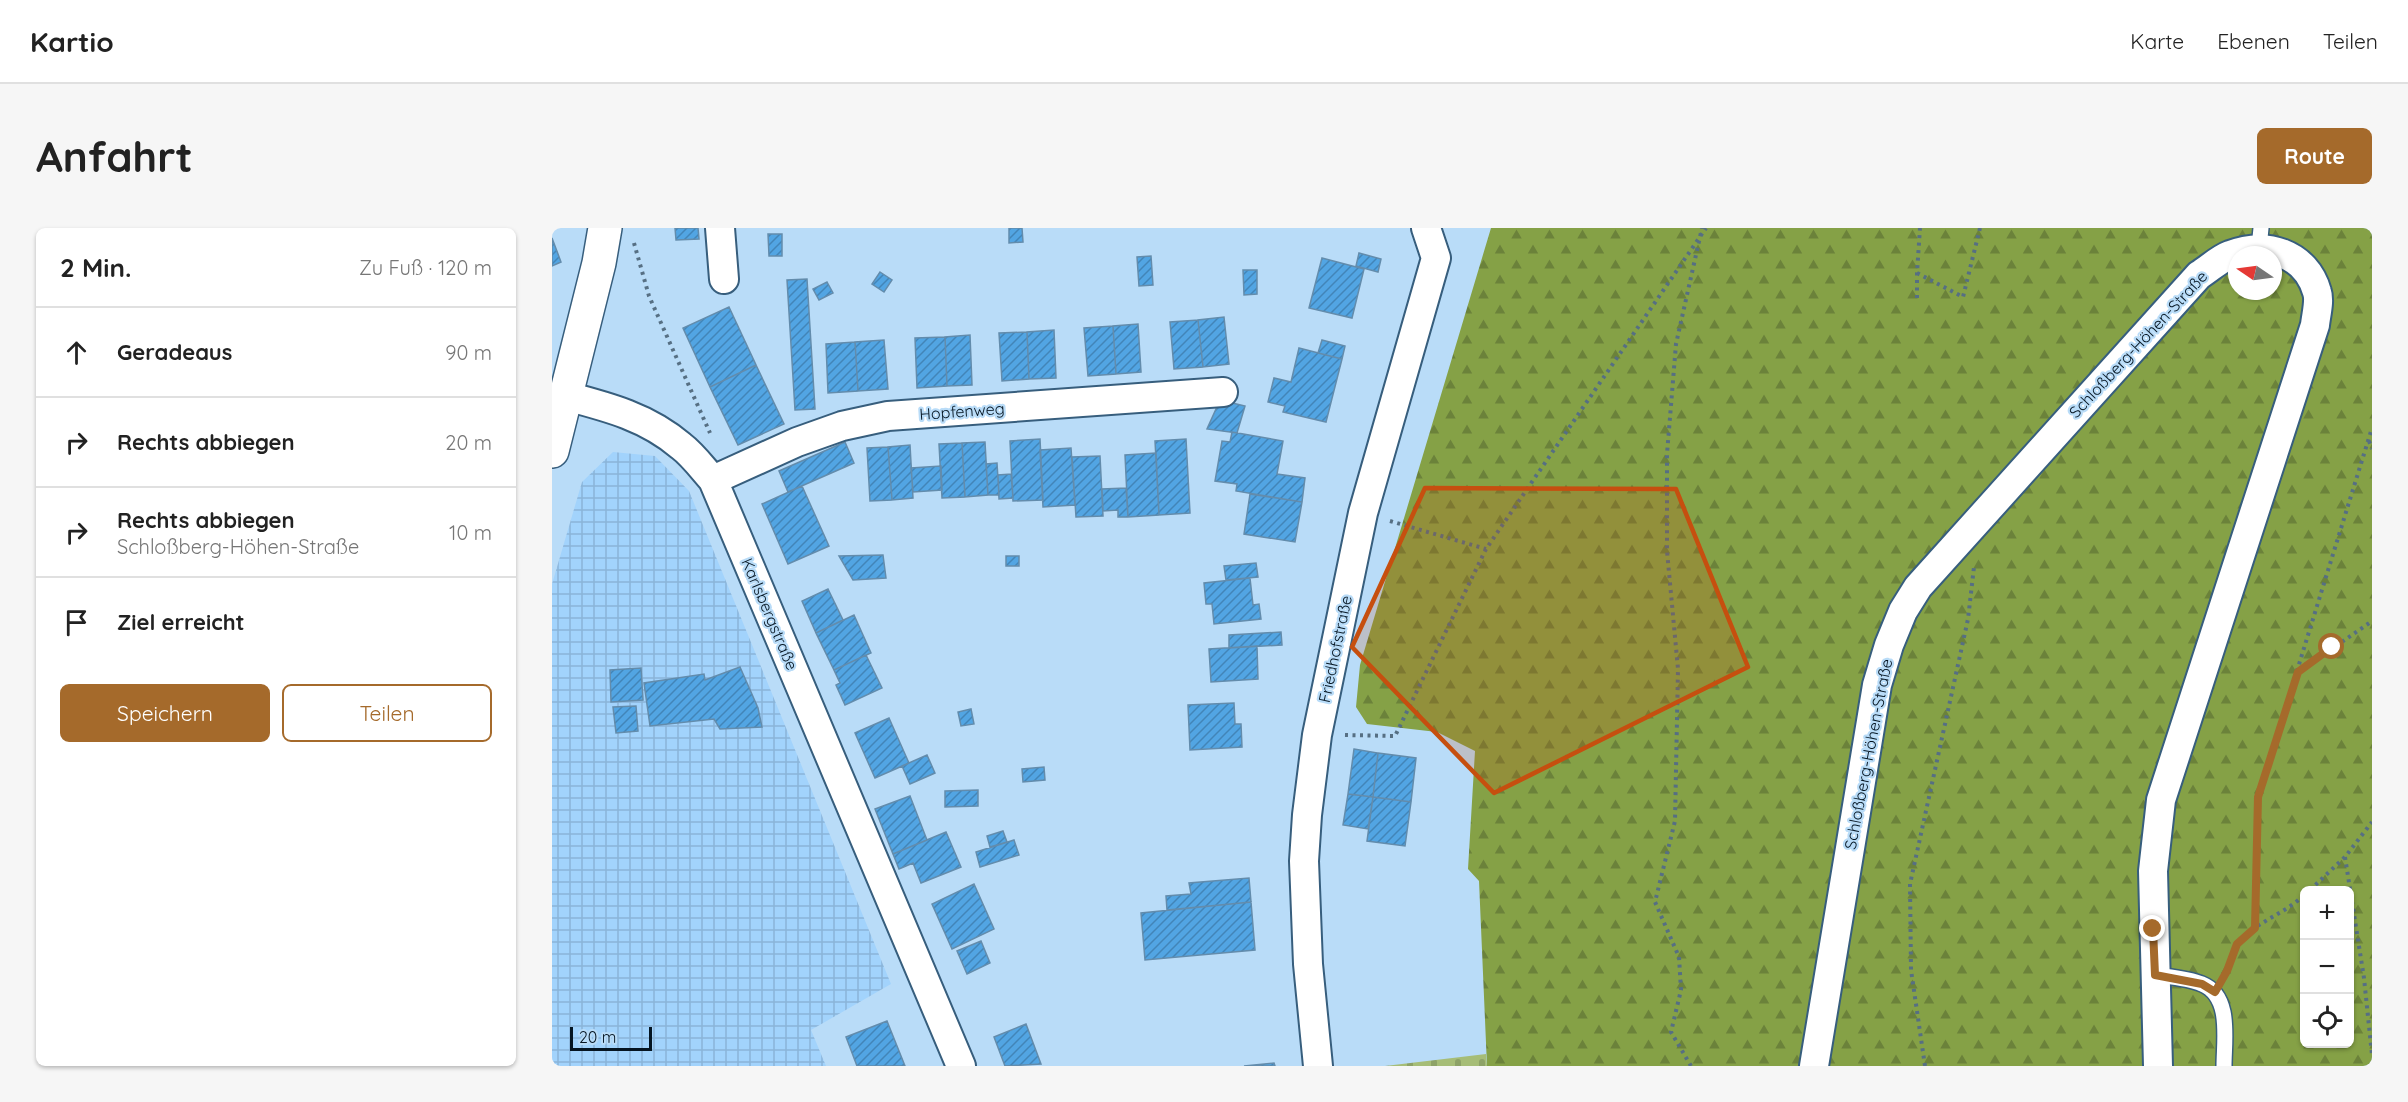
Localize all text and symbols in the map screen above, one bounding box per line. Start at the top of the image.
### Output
text: Kartio [30,24,114,59]
text: Karte [2130,28,2184,54]
text: Ebenen [2217,28,2290,54]
text: Teilen [2323,28,2378,54]
button: Route [2257,128,2372,184]
text: Anfahrt [36,130,193,183]
north arrow [2228,246,2282,300]
text: 2 Min. [60,251,131,284]
text: Zu Fuß · 120 m [359,255,492,280]
street label: Schloßberg-Höhen-Straße [2065,266,2211,422]
icon: ahead [60,336,93,369]
text: Geradeaus [117,338,232,366]
text: 90 m [445,340,492,365]
street label: Hopfenweg [919,398,1005,424]
icon: right [60,426,93,459]
text: Rechts abbiegen [117,428,295,456]
text: 20 m [445,430,492,455]
text: Rechts abbiegen [117,506,295,534]
icon: right [60,516,93,549]
text: 10 m [449,520,492,545]
text: Schloßberg-Höhen-Straße [117,534,359,559]
street label: Karlsbergstraße [737,555,803,673]
street label: Friedhofstraße [1314,594,1356,704]
icon: arrive [60,606,93,639]
text: Ziel erreicht [117,608,245,636]
route start [2318,633,2344,659]
street label: Schloßberg-Höhen-Straße [1840,657,1896,851]
button: Speichern [60,684,270,742]
button: Teilen [282,684,492,742]
map controls [2300,886,2354,1048]
button: + [2300,886,2354,940]
route end [2139,915,2165,941]
button: − [2300,940,2354,994]
button: locate [2300,994,2354,1048]
scale bar [570,1024,652,1052]
text: 20 m [579,1027,616,1047]

